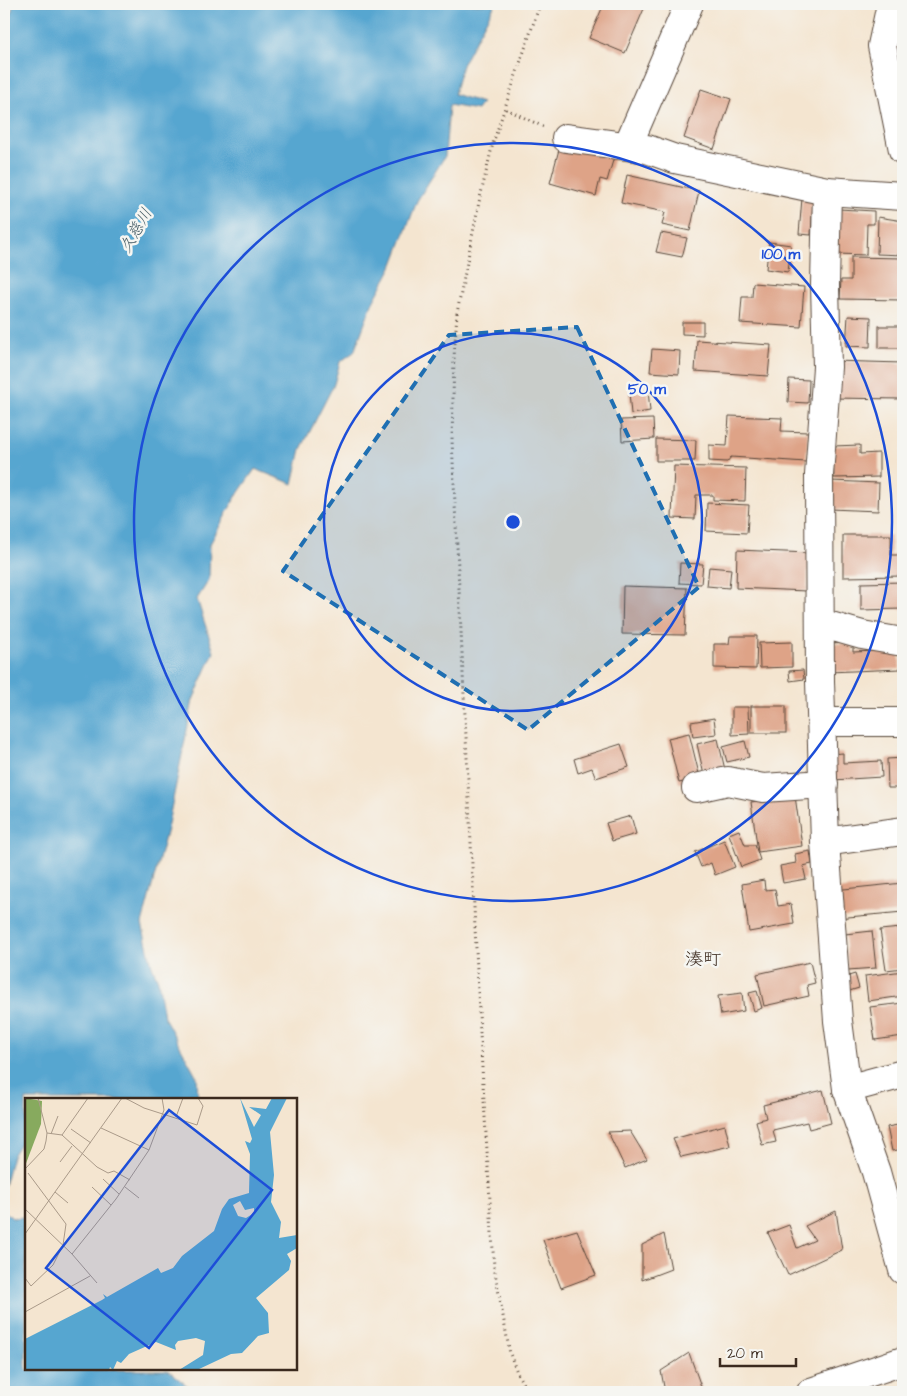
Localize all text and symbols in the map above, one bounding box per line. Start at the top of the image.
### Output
water label: 久慈川 [114,204,157,257]
text: 100 m [762,244,801,265]
text: 50 m [628,379,666,400]
centre of rings [504,513,522,531]
district label: 湊町 [685,947,721,972]
inset map [25,1098,298,1371]
scale bar [720,1336,796,1368]
text: 20 m [727,1343,763,1364]

